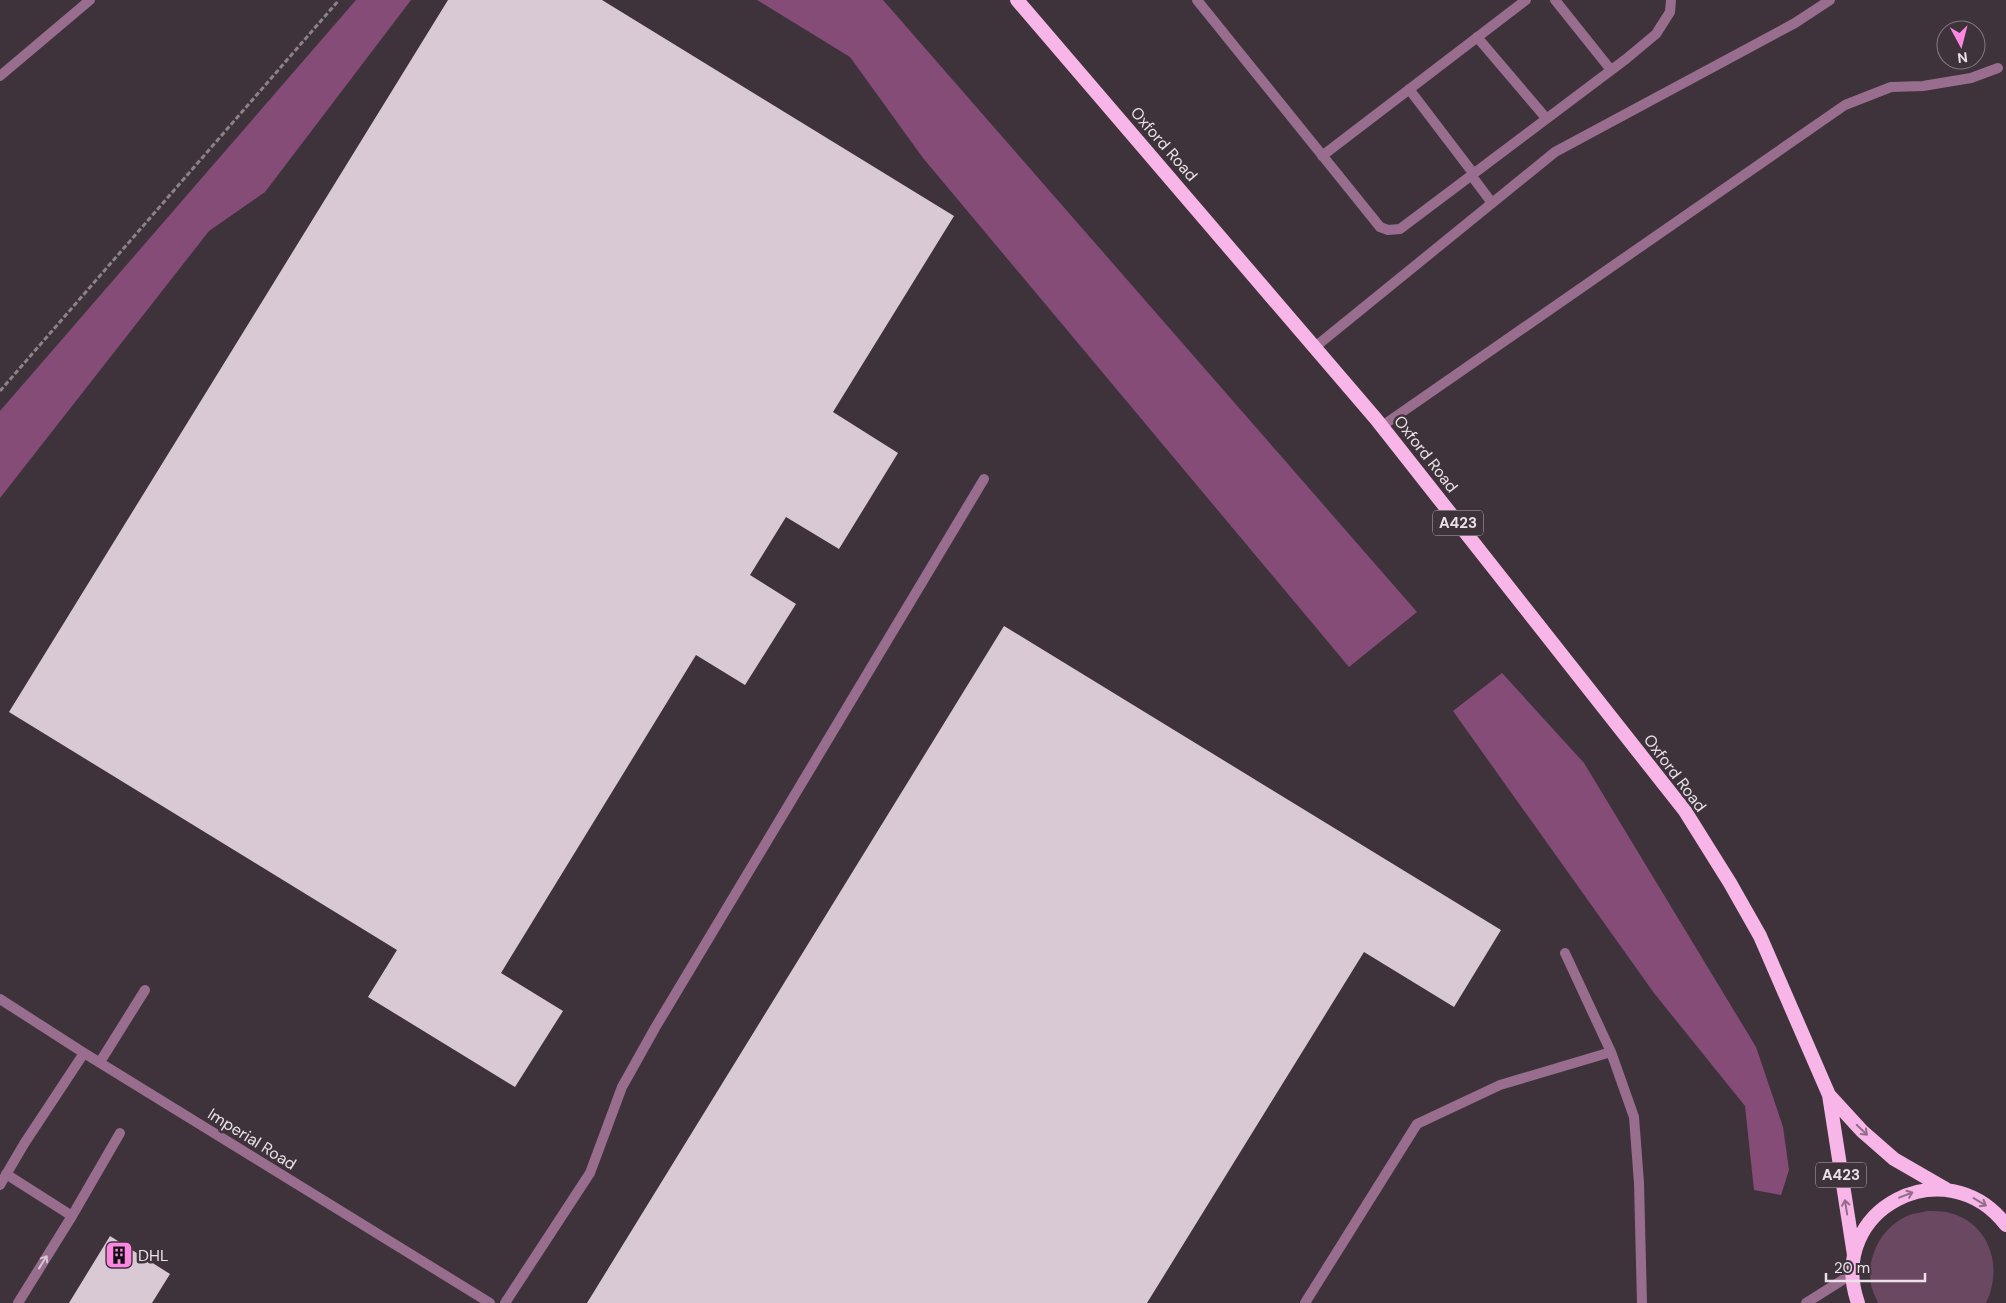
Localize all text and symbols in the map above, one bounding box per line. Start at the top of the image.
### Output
north arrow [1936,20,1986,70]
text: N [1956,48,1969,67]
street label: Oxford Road [1126,102,1202,186]
street label: Oxford Road [1389,411,1463,497]
road number: A423 [1433,510,1483,536]
street label: Oxford Road [1639,730,1711,816]
street label: Imperial Road [204,1103,300,1175]
one-way arrow [1856,1124,1868,1137]
road number: A423 [1816,1162,1866,1188]
one-way arrow [1898,1190,1914,1199]
one-way arrow [1973,1197,1987,1207]
one-way arrow [1841,1199,1851,1215]
building icon: DHL [104,1240,134,1270]
place label: DHL [138,1245,168,1266]
scale bar [1826,1250,1925,1282]
one-way arrow [39,1255,49,1269]
text: 20 m [1834,1258,1870,1278]

